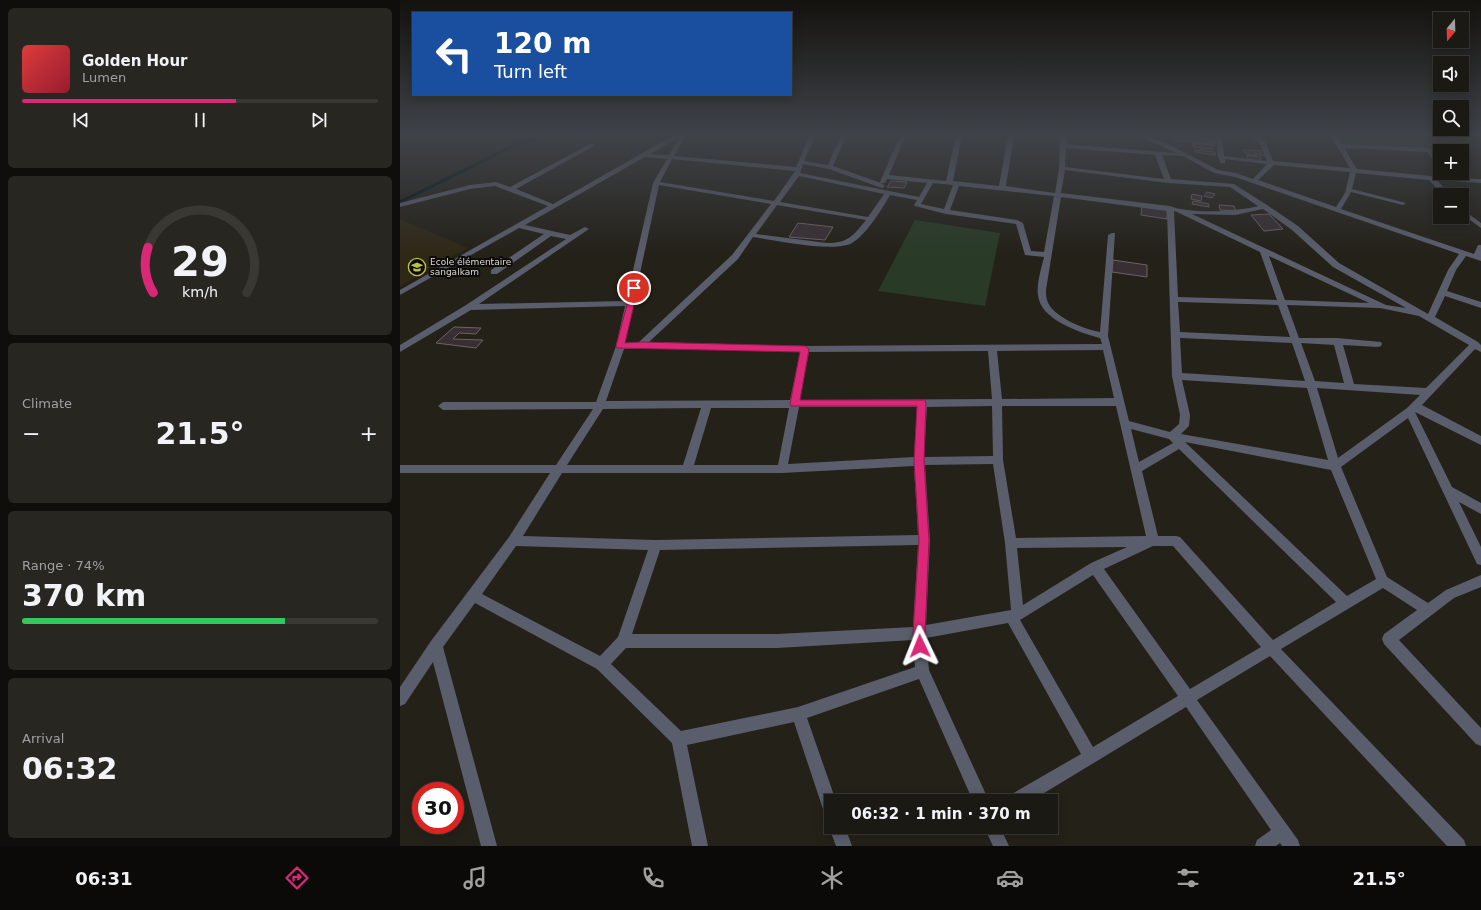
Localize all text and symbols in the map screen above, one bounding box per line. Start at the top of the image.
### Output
north arrow [1433,12,1469,48]
map controls [1433,12,1469,224]
text: 120 m [494,27,591,60]
icon: left [428,28,480,80]
text: Golden Hour [82,52,188,70]
button: sound [1433,56,1469,92]
text: Turn left [494,61,567,82]
text: Lumen [82,70,126,85]
button: search [1433,100,1469,136]
icon: previous [70,109,92,131]
icon: pause [189,109,211,131]
icon: next [308,109,330,131]
button: + [1433,144,1469,180]
button: − [1433,188,1469,224]
text: 29 [171,237,229,286]
school or university icon: Ecole élémentaire sangalkam [407,257,427,277]
place label: Ecole élémentaire sangalkam [430,257,512,277]
pin [617,271,651,305]
icon: arrive [623,277,645,299]
text: km/h [182,284,218,300]
text: Climate [22,396,72,411]
text: 21.5° [155,416,245,451]
text: − [22,421,40,446]
text: + [360,421,378,446]
text: Range · 74% [22,558,105,573]
text: 370 km [22,578,146,613]
position arrow [899,625,941,667]
text: Arrival [22,731,64,746]
text: 06:32 [22,751,118,786]
speed limit sign: 30 [412,782,464,834]
text: 06:32 · 1 min · 370 m [851,805,1031,823]
icon: directions [283,864,311,892]
icon: music [461,864,489,892]
icon: phone [639,864,667,892]
icon: climate [818,864,846,892]
icon: car [996,864,1024,892]
icon: filters [1174,864,1202,892]
text: 06:31 [75,868,132,889]
text: 21.5° [1352,868,1406,889]

